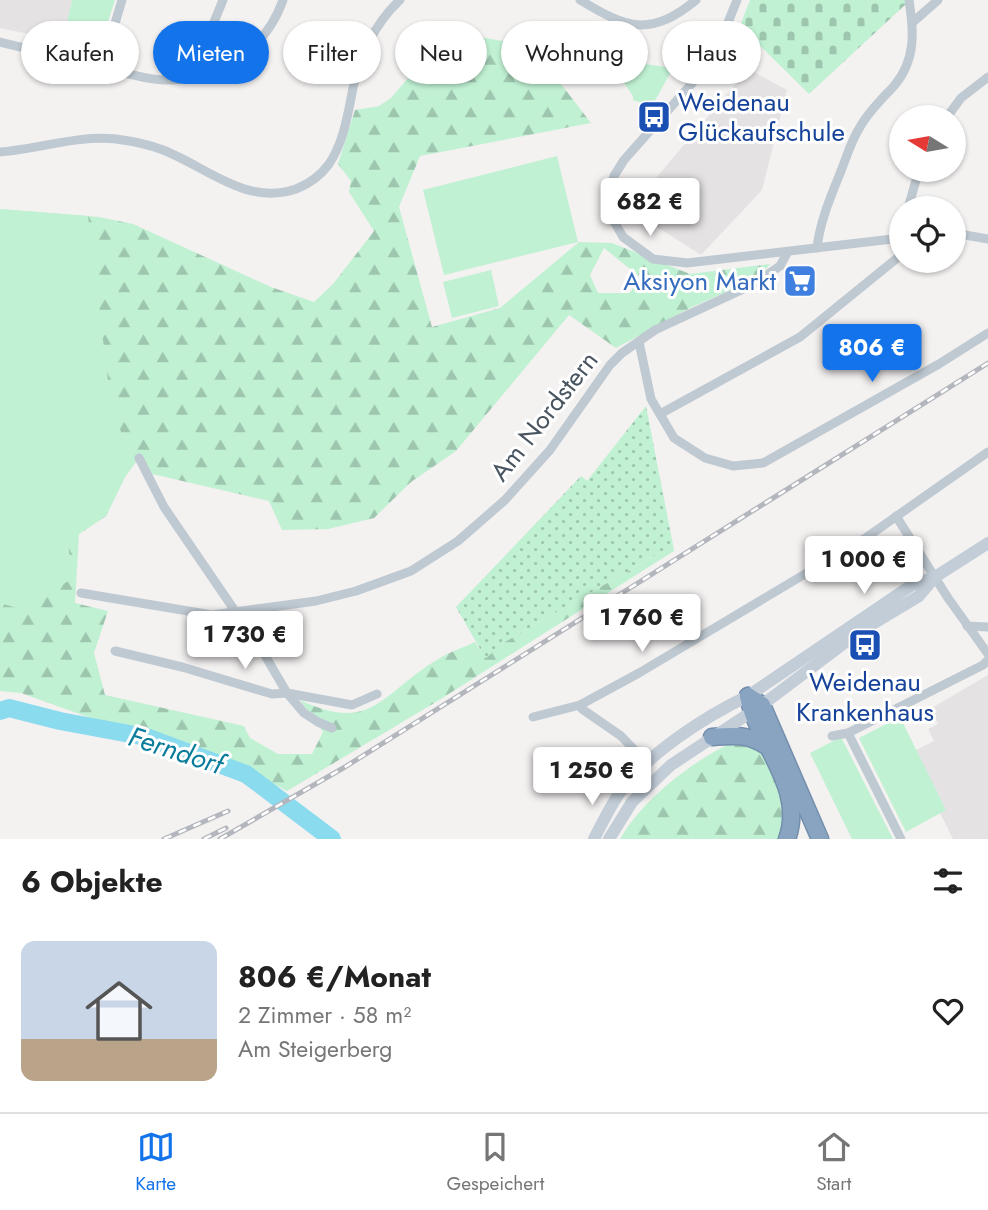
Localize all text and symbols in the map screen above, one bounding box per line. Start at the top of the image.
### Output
chip: Kaufen [21,21,139,84]
chip: Mieten [153,21,269,84]
chip: Filter [283,21,381,84]
chip: Neu [395,21,487,84]
chip: Wohnung [501,21,648,84]
chip: Haus [662,21,761,84]
place label: Weidenau Glückaufschule [678,83,845,151]
bus stop icon: Weidenau Glückaufschule [635,98,673,136]
north arrow [889,105,966,182]
map controls [889,105,966,273]
pin: 682 € [601,178,699,238]
text: 682 € [617,184,683,218]
button: locate [889,196,966,273]
place label: Aksiyon Markt [623,262,777,300]
supermarket icon: Aksiyon Markt [781,262,819,300]
pin: 806 € [823,324,921,384]
text: 806 € [839,330,906,364]
street label: Am Nordstern [481,343,607,489]
pin: 1 000 € [799,536,929,596]
text: 1 000 € [821,542,907,576]
pin: 1 760 € [577,594,707,654]
text: 1 760 € [599,600,685,634]
pin: 1 730 € [180,612,310,671]
text: 1 730 € [203,617,287,651]
bus stop icon: Weidenau Krankenhaus [846,626,884,664]
place label: Weidenau Krankenhaus [796,663,934,731]
water label: Ferndorf [123,716,233,786]
pin: 1 250 € [527,748,657,807]
text: 1 250 € [549,753,635,787]
text: 6 Objekte [21,860,163,903]
icon: filters [929,862,967,900]
text: 806 €/Monat [238,955,431,998]
icon: home [77,969,161,1053]
icon: heart [929,992,967,1030]
text: 2 Zimmer · 58 m² [238,998,411,1032]
text: Am Steigerberg [238,1032,392,1066]
tab: Karte [135,1128,176,1197]
tab: Gespeichert [447,1128,544,1197]
tab: Start [815,1128,853,1197]

